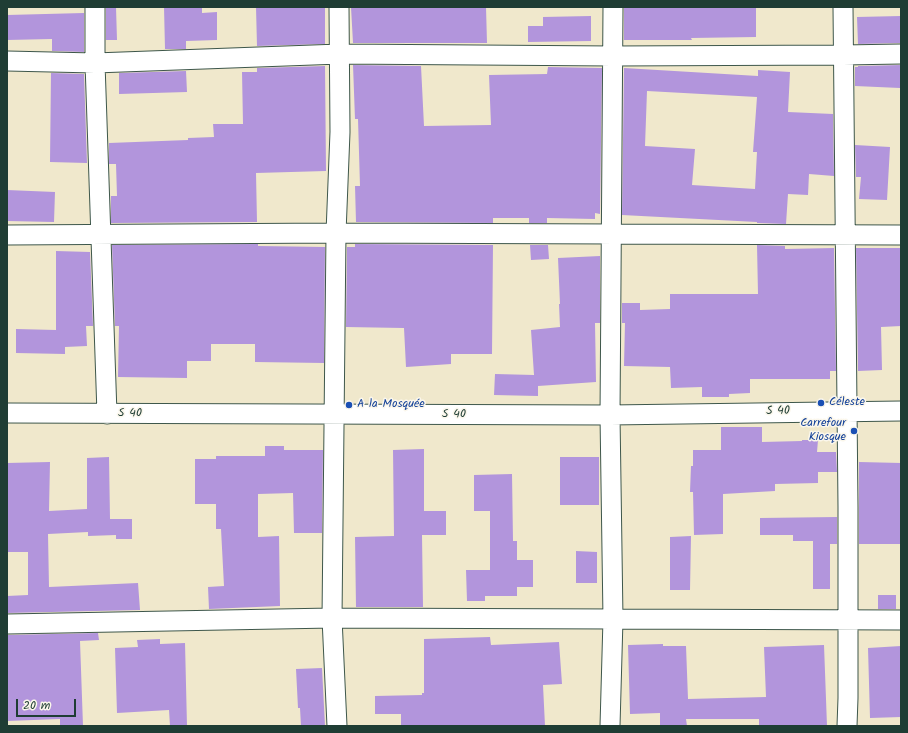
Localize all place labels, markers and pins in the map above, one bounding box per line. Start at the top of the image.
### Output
place label: Céleste [829,396,865,410]
place label: A la Mosquée [357,398,425,412]
marker: Céleste [816,398,826,408]
marker: A la Mosquée [344,400,354,410]
place label: Carrefour Kiosque [800,417,846,445]
marker: Carrefour Kiosque [849,426,859,436]

